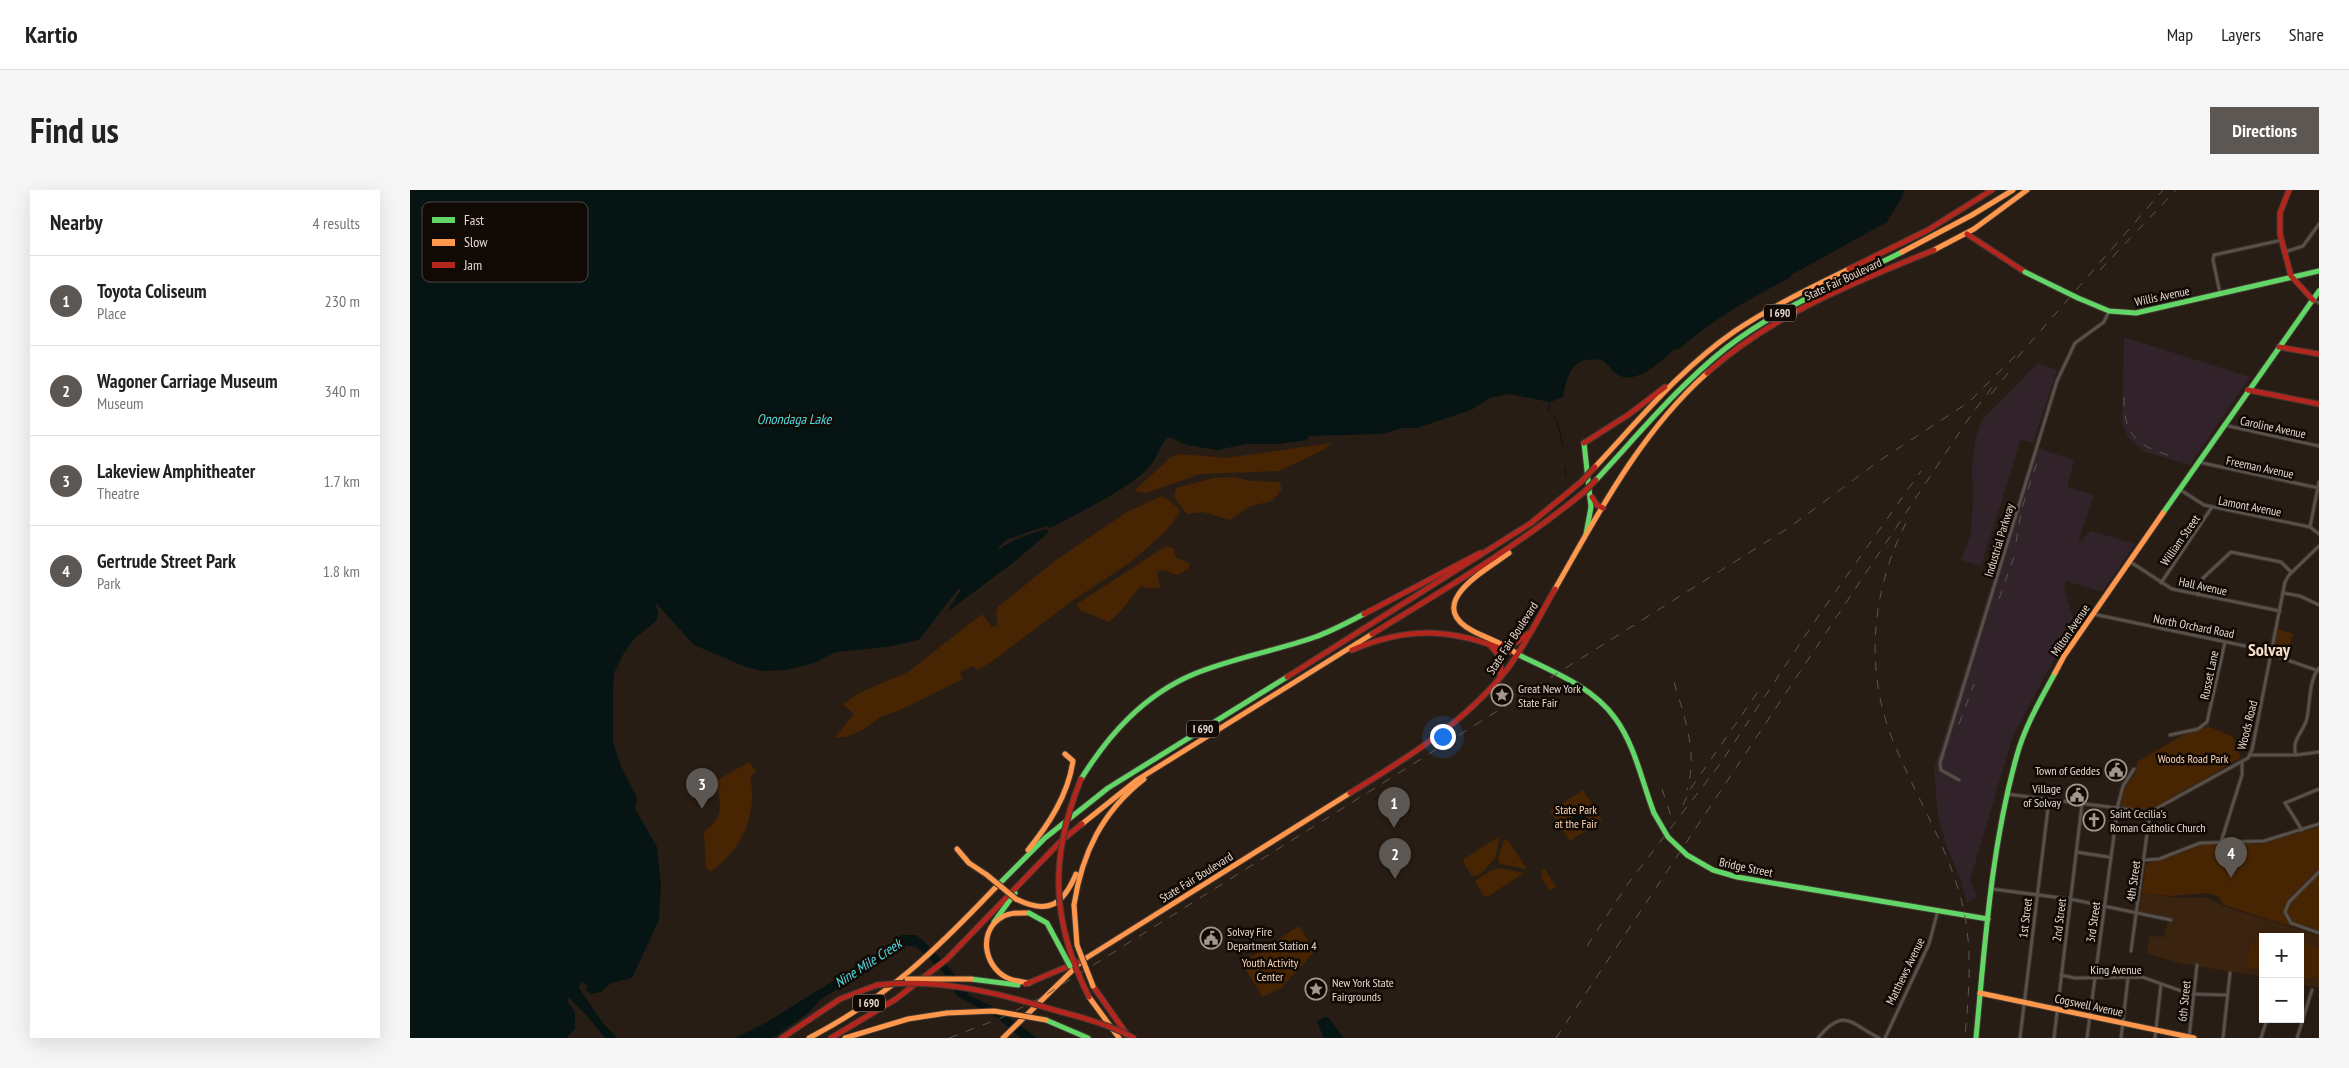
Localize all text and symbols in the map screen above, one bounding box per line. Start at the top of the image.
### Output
text: Kartio [25,19,78,50]
text: Map [2167,23,2193,46]
text: Layers [2221,23,2261,46]
text: Share [2289,23,2324,46]
text: Find us [30,107,119,153]
button: Directions [2210,107,2319,154]
legend [422,202,588,282]
text: Nearby [50,209,103,236]
text: Fast [464,211,484,229]
text: 4 results [313,213,360,233]
text: Slow [464,233,488,251]
street label: State Fair Boulevard [1802,255,1884,303]
text: Jam [463,256,482,274]
text: Toyota Coliseum [97,279,207,303]
street label: Willis Avenue [2133,283,2191,309]
text: 1 [62,291,70,311]
text: 230 m [325,291,360,311]
text: Place [97,303,126,323]
road number: I 690 [1764,305,1796,322]
text: Wagoner Carriage Museum [97,369,277,393]
text: 2 [62,381,70,401]
text: 340 m [325,381,360,401]
text: Museum [97,393,144,413]
water label: Onondaga Lake [757,410,833,428]
street label: Caroline Avenue [2239,413,2307,441]
street label: Freeman Avenue [2225,453,2295,481]
text: Lakeview Amphitheater [97,459,255,483]
text: 3 [62,471,70,491]
text: 1.7 km [323,471,360,491]
text: Theatre [97,483,140,503]
street label: Lamont Avenue [2217,493,2283,519]
street label: Industrial Parkway [1981,501,2017,579]
street label: William Street [2157,511,2203,568]
text: Gertrude Street Park [97,549,236,573]
text: 4 [62,561,70,581]
text: 1.8 km [323,561,360,581]
text: Park [97,573,121,593]
street label: Hall Avenue [2177,574,2229,598]
street label: State Fair Boulevard [1483,599,1541,677]
street label: Milton Avenue [2047,601,2093,659]
street label: North Orchard Road [2152,611,2236,641]
district label: Solvay [2248,638,2291,661]
street label: Russet Lane [2196,649,2222,701]
place label: Great New York State Fair [1518,681,1581,710]
place icon: Great New York State Fair [1490,683,1514,707]
street label: Woods Road [2234,699,2260,751]
road number: I 690 [1187,720,1219,738]
your location [1430,724,1456,750]
park label: Woods Road Park [2158,751,2229,766]
public building icon: Town of Geddes [2104,758,2128,782]
place label: Town of Geddes [2035,763,2100,778]
pin: 3 [686,768,718,809]
place label: Village of Solvay [2023,781,2061,810]
public building icon: Village of Solvay [2065,783,2089,807]
pin: 1 [1378,787,1410,828]
park label: State Park at the Fair [1555,802,1598,831]
place label: Saint Cecilia's Roman Catholic Church [2110,806,2206,835]
church icon: Saint Cecilia's Roman Catholic Church [2082,808,2106,832]
pin: 4 [2215,837,2247,878]
pin: 2 [1379,838,1411,879]
street label: State Fair Boulevard [1157,848,1235,906]
street label: Bridge Street [1718,854,1775,880]
street label: 4th Street [2123,859,2143,903]
street label: 1st Street [2015,896,2035,939]
street label: 2nd Street [2049,897,2069,942]
street label: 3rd Street [2083,900,2103,943]
place label: Solvay Fire Department Station 4 [1227,924,1317,953]
public building icon: Solvay Fire Department Station 4 [1199,926,1223,950]
map controls [2259,933,2304,1023]
button: + [2259,933,2304,978]
water label: Nine Mile Creek [831,934,906,991]
street label: Matthews Avenue [1882,935,1928,1007]
park label: Youth Activity Center [1242,955,1299,984]
street label: King Avenue [2090,962,2142,977]
place label: New York State Fairgrounds [1332,975,1394,1004]
place icon: New York State Fairgrounds [1304,977,1328,1001]
button: − [2259,978,2304,1023]
street label: 6th Street [2174,979,2194,1022]
street label: Cogswell Avenue [2053,990,2125,1020]
road number: I 690 [853,994,885,1011]

